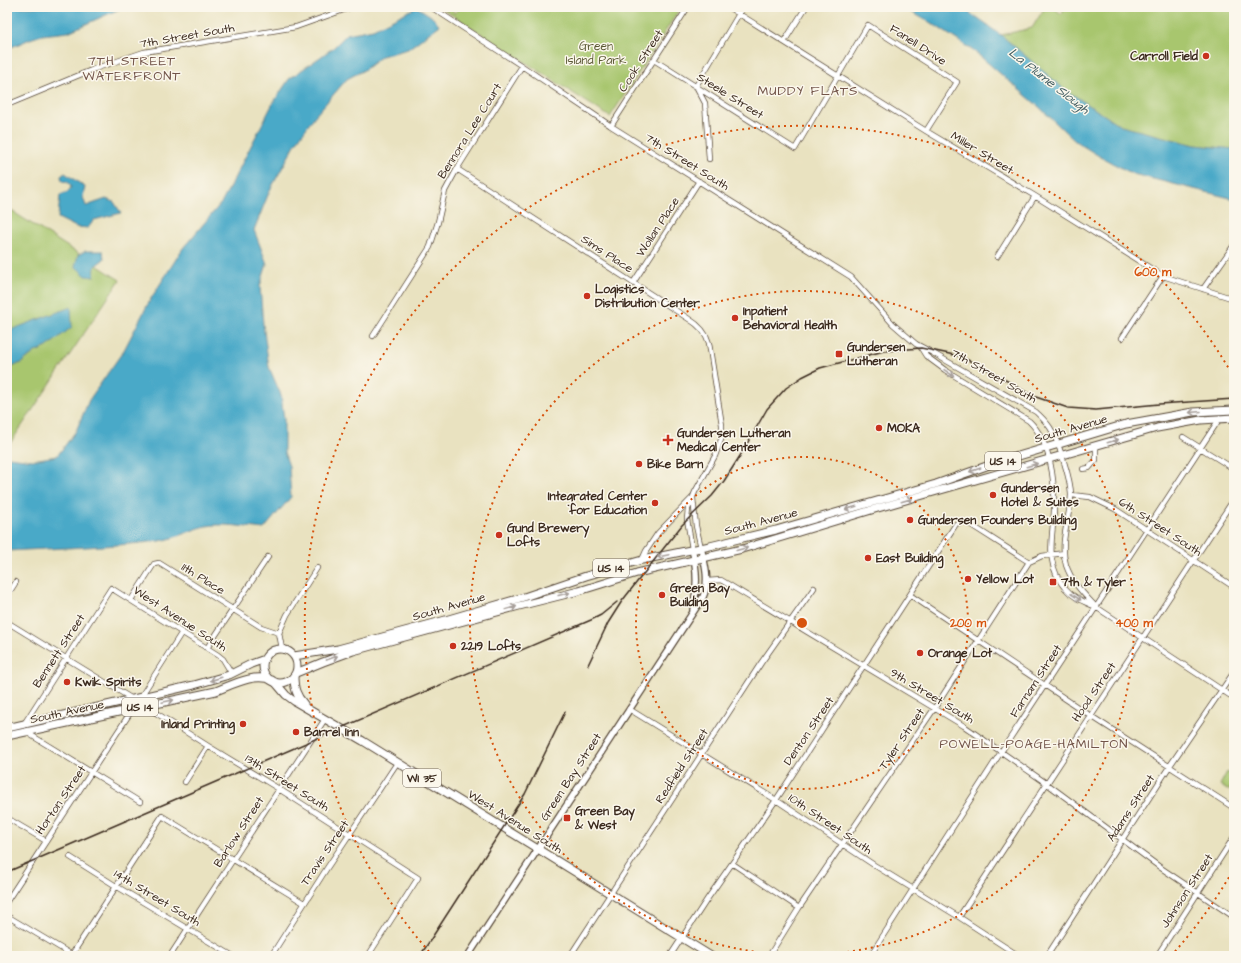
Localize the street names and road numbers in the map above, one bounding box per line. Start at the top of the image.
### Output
street label: 7th Street South [138,19,236,53]
street label: Fanell Drive [886,20,950,70]
street label: Cook Street [614,26,668,95]
street label: Steele Street [693,69,767,123]
street label: Bennora Lee Court [434,80,506,182]
street label: Miller Street [947,128,1017,179]
street label: 7th Street South [642,129,732,195]
street label: Wollan Place [632,193,684,260]
street label: Sims Place [577,231,637,278]
street label: 7th Street South [948,345,1040,407]
street label: South Avenue [1033,410,1110,448]
road number: US 14 [985,452,1021,470]
street label: 6th Street South [1115,494,1205,560]
street label: South Avenue [723,504,800,540]
street label: 11th Place [178,559,228,599]
road number: US 14 [593,559,629,577]
street label: West Avenue South [130,582,230,656]
street label: South Avenue [411,588,488,626]
street label: Bennett Street [29,611,89,691]
street label: Farnam Street [1006,641,1066,721]
street label: Hood Street [1068,659,1120,725]
street label: 9th Street South [887,664,977,728]
street label: Denton Street [780,693,838,769]
street label: South Avenue [28,696,106,728]
road number: US 14 [122,698,158,716]
street label: Tyler Street [875,705,930,774]
street label: Redfield Street [651,725,713,807]
street label: Green Bay Street [536,730,607,825]
street label: 13th Street South [242,750,332,816]
street label: Horton Street [32,762,91,838]
road number: WI 35 [403,769,441,787]
street label: Adams Street [1103,771,1159,845]
street label: West Avenue South [464,786,566,858]
street label: 10th Street South [785,790,875,858]
street label: Barlow Street [210,793,268,871]
street label: Travis Street [297,817,353,889]
street label: Johnson Street [1157,850,1218,932]
street label: 14th Street South [110,865,204,931]

